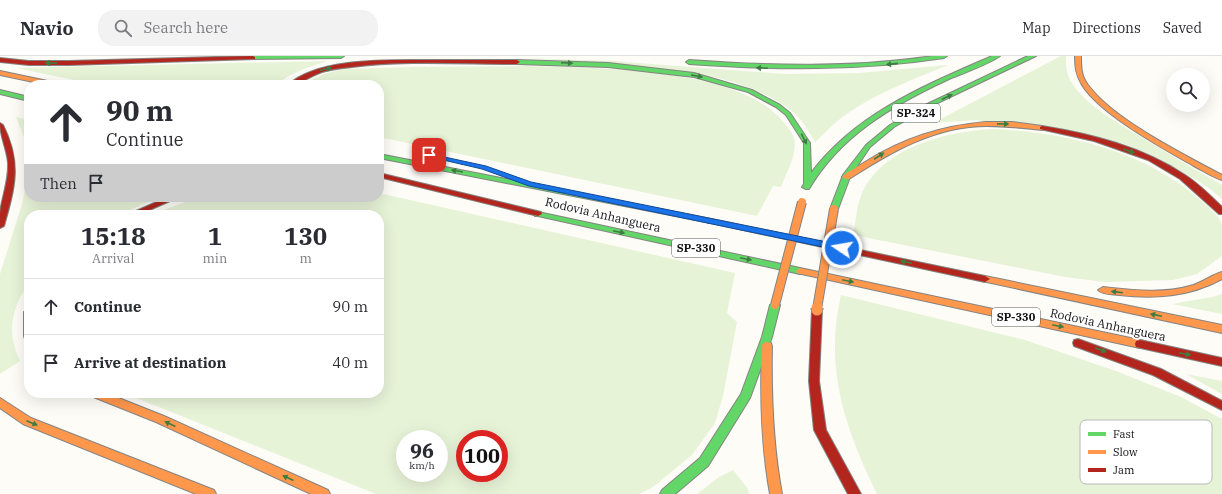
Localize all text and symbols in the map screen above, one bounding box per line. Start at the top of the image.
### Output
search box [98,10,378,46]
text: Navio [20,16,74,40]
icon: search [112,17,134,39]
text: Search here [144,18,228,37]
text: Map [1022,19,1051,37]
text: Directions [1073,19,1141,37]
text: Saved [1163,19,1202,37]
one-way arrow [44,60,57,66]
one-way arrow [561,60,573,67]
one-way arrow [886,60,898,67]
one-way arrow [756,64,768,71]
one-way arrow [320,66,332,72]
map controls [1166,68,1210,112]
button: search [1166,68,1210,112]
one-way arrow [691,73,703,79]
text: 90 m [106,92,173,129]
one-way arrow [941,94,953,100]
icon: ahead [40,96,92,148]
road number: SP-324 [892,104,940,122]
one-way arrow [997,121,1009,128]
text: Continue [106,128,183,151]
one-way arrow [801,133,807,145]
pin [412,138,446,172]
icon: arrive [418,144,440,166]
one-way arrow [1124,148,1136,154]
one-way arrow [874,152,884,160]
one-way arrow [451,167,463,173]
icon: arrive [85,172,107,194]
text: Then [40,174,77,193]
street label: Rodovia Anhanguera [544,194,663,235]
text: 15:18 [81,220,146,252]
text: 1 [208,220,222,252]
text: 130 [284,220,327,252]
position arrow [821,227,863,269]
one-way arrow [613,229,625,235]
road number: SP-330 [672,239,720,257]
text: Arrival [92,250,134,267]
text: min [202,250,227,267]
text: m [299,250,312,267]
one-way arrow [740,257,753,263]
one-way arrow [900,258,912,264]
one-way arrow [842,278,855,284]
one-way arrow [1111,289,1123,295]
icon: ahead [40,296,62,318]
text: Continue [74,297,141,316]
text: 90 m [332,297,368,316]
street label: Rodovia Anhanguera [1049,305,1168,344]
road number: SP-330 [992,308,1040,326]
one-way arrow [1150,311,1163,317]
one-way arrow [1051,324,1064,330]
one-way arrow [1095,348,1107,354]
one-way arrow [1179,351,1191,357]
icon: arrive [40,352,62,374]
text: Arrive at destination [74,353,226,372]
text: 40 m [332,353,368,372]
one-way arrow [27,420,38,426]
one-way arrow [164,420,176,426]
legend [1080,420,1212,484]
text: Fast [1113,427,1135,441]
speed limit sign: 100 [456,430,508,482]
text: 96 [410,437,434,464]
text: Slow [1113,445,1138,459]
text: km/h [409,459,435,472]
text: Jam [1113,463,1135,477]
one-way arrow [283,475,294,481]

